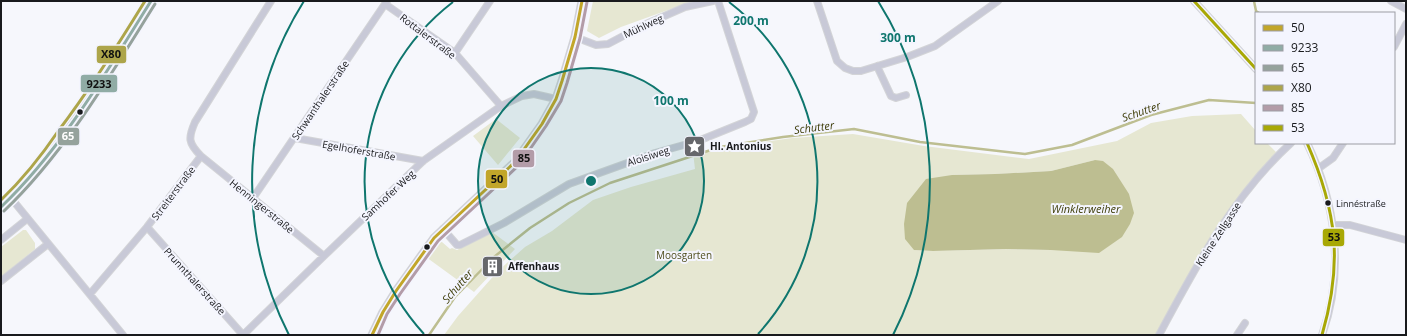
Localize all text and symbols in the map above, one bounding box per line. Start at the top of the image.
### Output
street label: Rottalerstraße [397,10,459,62]
street label: Mühlweg [621,10,666,41]
text: 200 m [733,12,769,29]
legend [1255,12,1395,144]
text: 50 [1291,19,1305,36]
text: 300 m [880,29,916,46]
text: 9233 [1291,39,1319,56]
line badge: X80 [96,45,127,64]
text: X80 [101,46,121,61]
street label: Schwanthalerstraße [288,57,352,143]
text: 65 [1291,59,1305,76]
line badge: 9233 [80,74,118,93]
text: 9233 [86,76,112,91]
text: X80 [1291,79,1312,96]
text: 100 m [653,92,689,109]
water label: Schutter [1120,97,1163,125]
text: 85 [1291,99,1305,116]
unlabelled marker [75,107,85,117]
water label: Schutter [793,117,836,137]
text: 53 [1291,119,1305,136]
line badge: 65 [57,127,80,146]
text: 65 [62,128,74,143]
place icon: Hl. Antonius [681,133,707,159]
street label: Egelhoferstraße [321,137,397,163]
place label: Hl. Antonius [710,139,771,153]
street label: Aloisiweg [625,142,671,169]
line badge: 85 [512,149,535,168]
text: 85 [518,150,530,165]
street label: Streiterstraße [148,163,198,223]
street label: Samhofer Weg [358,166,418,223]
line badge: 50 [485,169,508,189]
text: 50 [491,171,503,186]
centre of rings [584,174,598,188]
street label: Henningerstraße [227,176,297,236]
place label: Linnéstraße [1336,197,1386,210]
marker: Linnéstraße [1323,198,1333,208]
street label: Kleine Zellgasse [1192,199,1244,269]
water label: Winklerweiher [1052,201,1121,216]
line badge: 53 [1322,228,1345,247]
text: 53 [1328,229,1340,244]
unlabelled marker [422,242,432,252]
street label: Prunnthalerstraße [161,244,229,318]
park label: Moosgarten [656,248,712,262]
building icon: Affenhaus [479,253,505,279]
place label: Affenhaus [508,259,559,273]
water label: Schutter [438,265,476,306]

